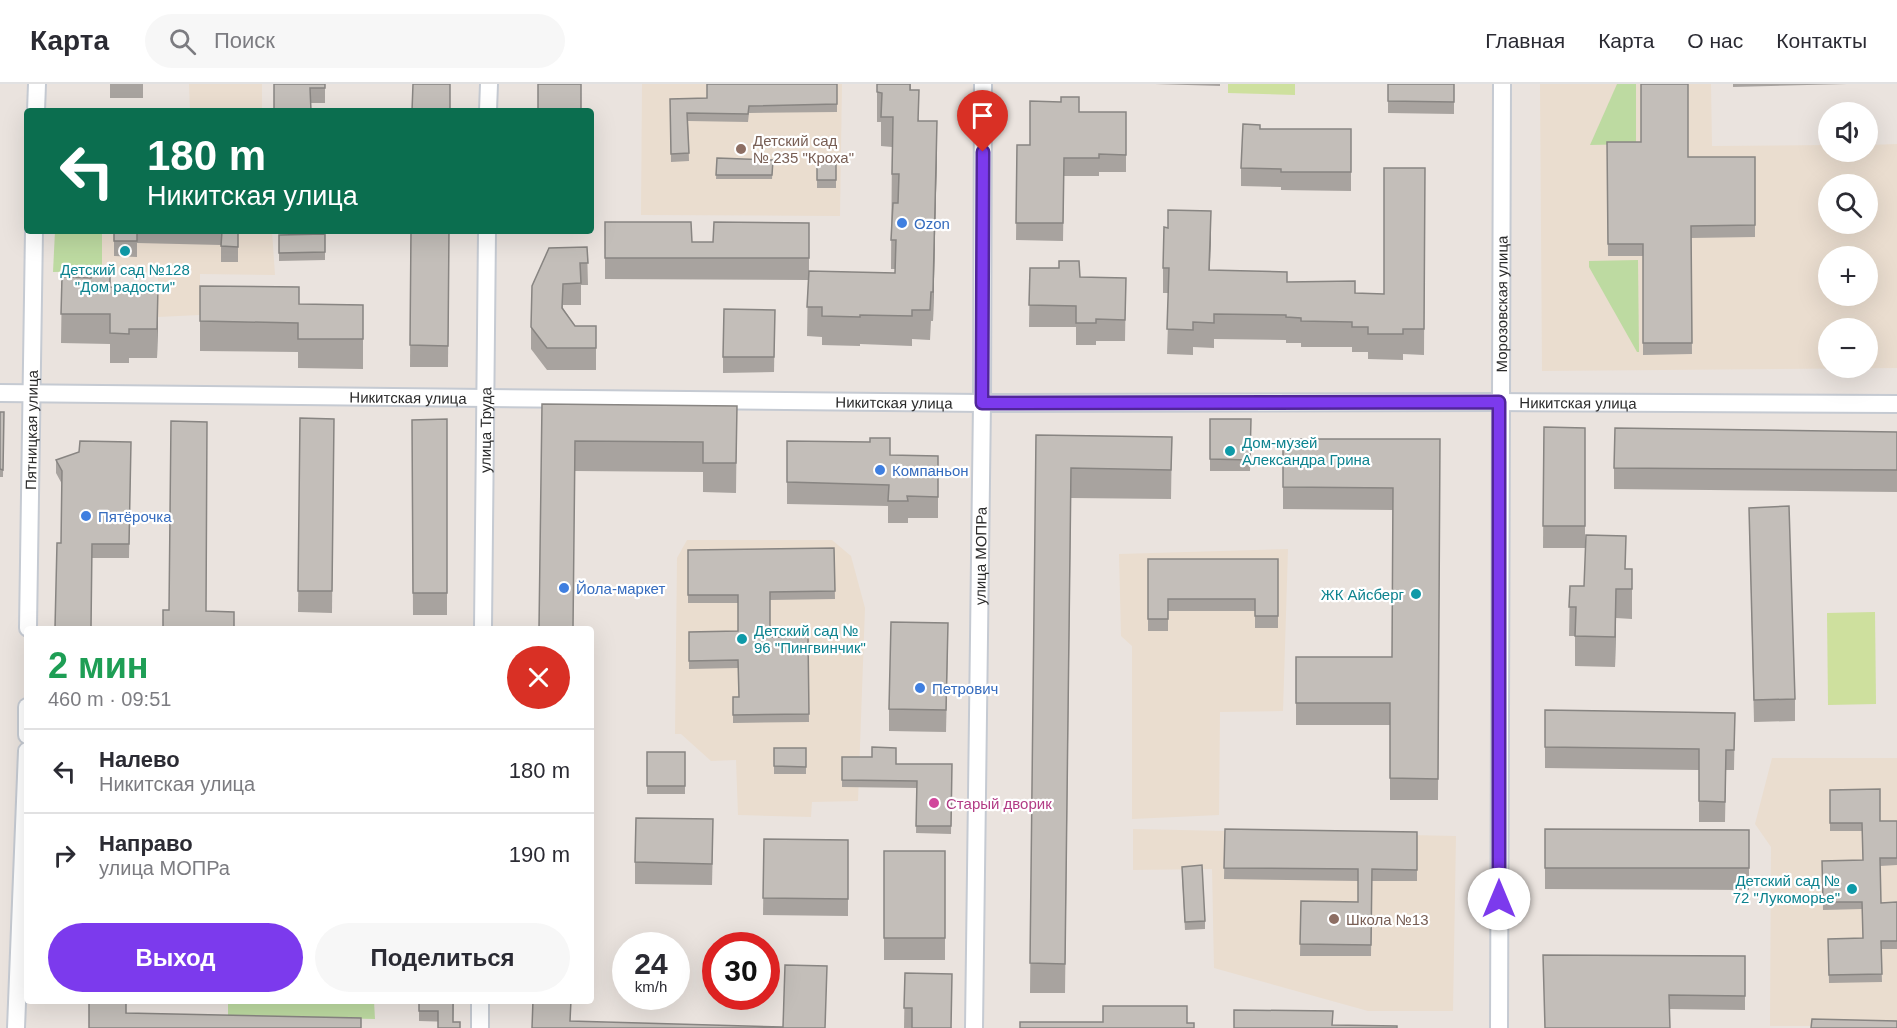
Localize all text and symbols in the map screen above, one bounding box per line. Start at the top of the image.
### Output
search box [145,14,565,68]
text: Карта [30,25,109,56]
icon: search [166,25,199,58]
text: Поиск [214,28,275,53]
text: Главная [1485,29,1565,52]
text: Карта [1598,29,1654,52]
text: О нас [1687,29,1743,52]
text: Контакты [1776,29,1867,52]
pin [957,90,1008,152]
icon: arrive [966,99,999,132]
map controls [1818,102,1878,378]
button: sound [1818,102,1878,162]
icon: left [48,132,126,210]
text: 180 m [147,132,266,179]
place label: Детский сад № 235 "Кроха" [753,132,854,166]
marker: Детский сад № 235 "Кроха" [734,142,748,156]
button: search [1818,174,1878,234]
text: Никитская улица [147,181,358,211]
place label: Ozon [914,215,950,232]
marker: Ozon [895,216,909,230]
street label: Морозовская улица [1493,235,1510,372]
marker: Детский сад №128 "Дом радости" [118,244,132,258]
button: + [1818,246,1878,306]
place label: Детский сад №128 "Дом радости" [60,261,190,295]
button: − [1818,318,1878,378]
street label: Пятницкая улица [22,369,40,490]
street label: улица Труда [476,386,494,473]
street label: Никитская улица [349,388,467,406]
street label: Никитская улица [835,393,953,411]
street label: Никитская улица [1519,394,1637,411]
place label: Дом-музей Александра Грина [1242,434,1371,468]
marker: Дом-музей Александра Грина [1223,444,1237,458]
place label: Компаньон [892,462,969,479]
marker: Компаньон [873,463,887,477]
street label: улица МОПРа [971,506,989,605]
place label: Пятёрочка [98,508,172,525]
marker: Пятёрочка [79,509,93,523]
place label: Йола-маркет [576,580,665,597]
marker: Йола-маркет [557,581,571,595]
place label: ЖК Айсберг [1321,586,1405,603]
marker: ЖК Айсберг [1409,587,1423,601]
place label: Детский сад № 96 "Пингвинчик" [754,622,866,656]
marker: Детский сад № 96 "Пингвинчик" [735,632,749,646]
text: 2 мин [48,645,149,686]
button: close [507,646,570,709]
place label: Петрович [932,680,998,697]
marker: Петрович [913,681,927,695]
text: 460 m · 09:51 [48,688,171,710]
text: Налево [99,747,180,772]
icon: left [48,755,81,788]
text: 180 m [509,758,570,783]
text: Никитская улица [99,773,255,795]
place label: Старый дворик [946,795,1052,812]
marker: Старый дворик [927,796,941,810]
text: Направо [99,831,193,856]
icon: right [48,839,81,872]
text: 190 m [509,842,570,867]
text: улица МОПРа [99,857,230,879]
position arrow [1467,867,1531,931]
place label: Детский сад № 72 "Лукоморье" [1733,872,1840,906]
marker: Детский сад № 72 "Лукоморье" [1845,882,1859,896]
place label: Школа №13 [1346,911,1429,928]
marker: Школа №13 [1327,912,1341,926]
button: Выход [48,923,303,992]
button: Поделиться [315,923,570,992]
speed limit sign: 30 [702,932,780,1010]
text: 24 [634,947,668,980]
text: km/h [635,978,667,995]

